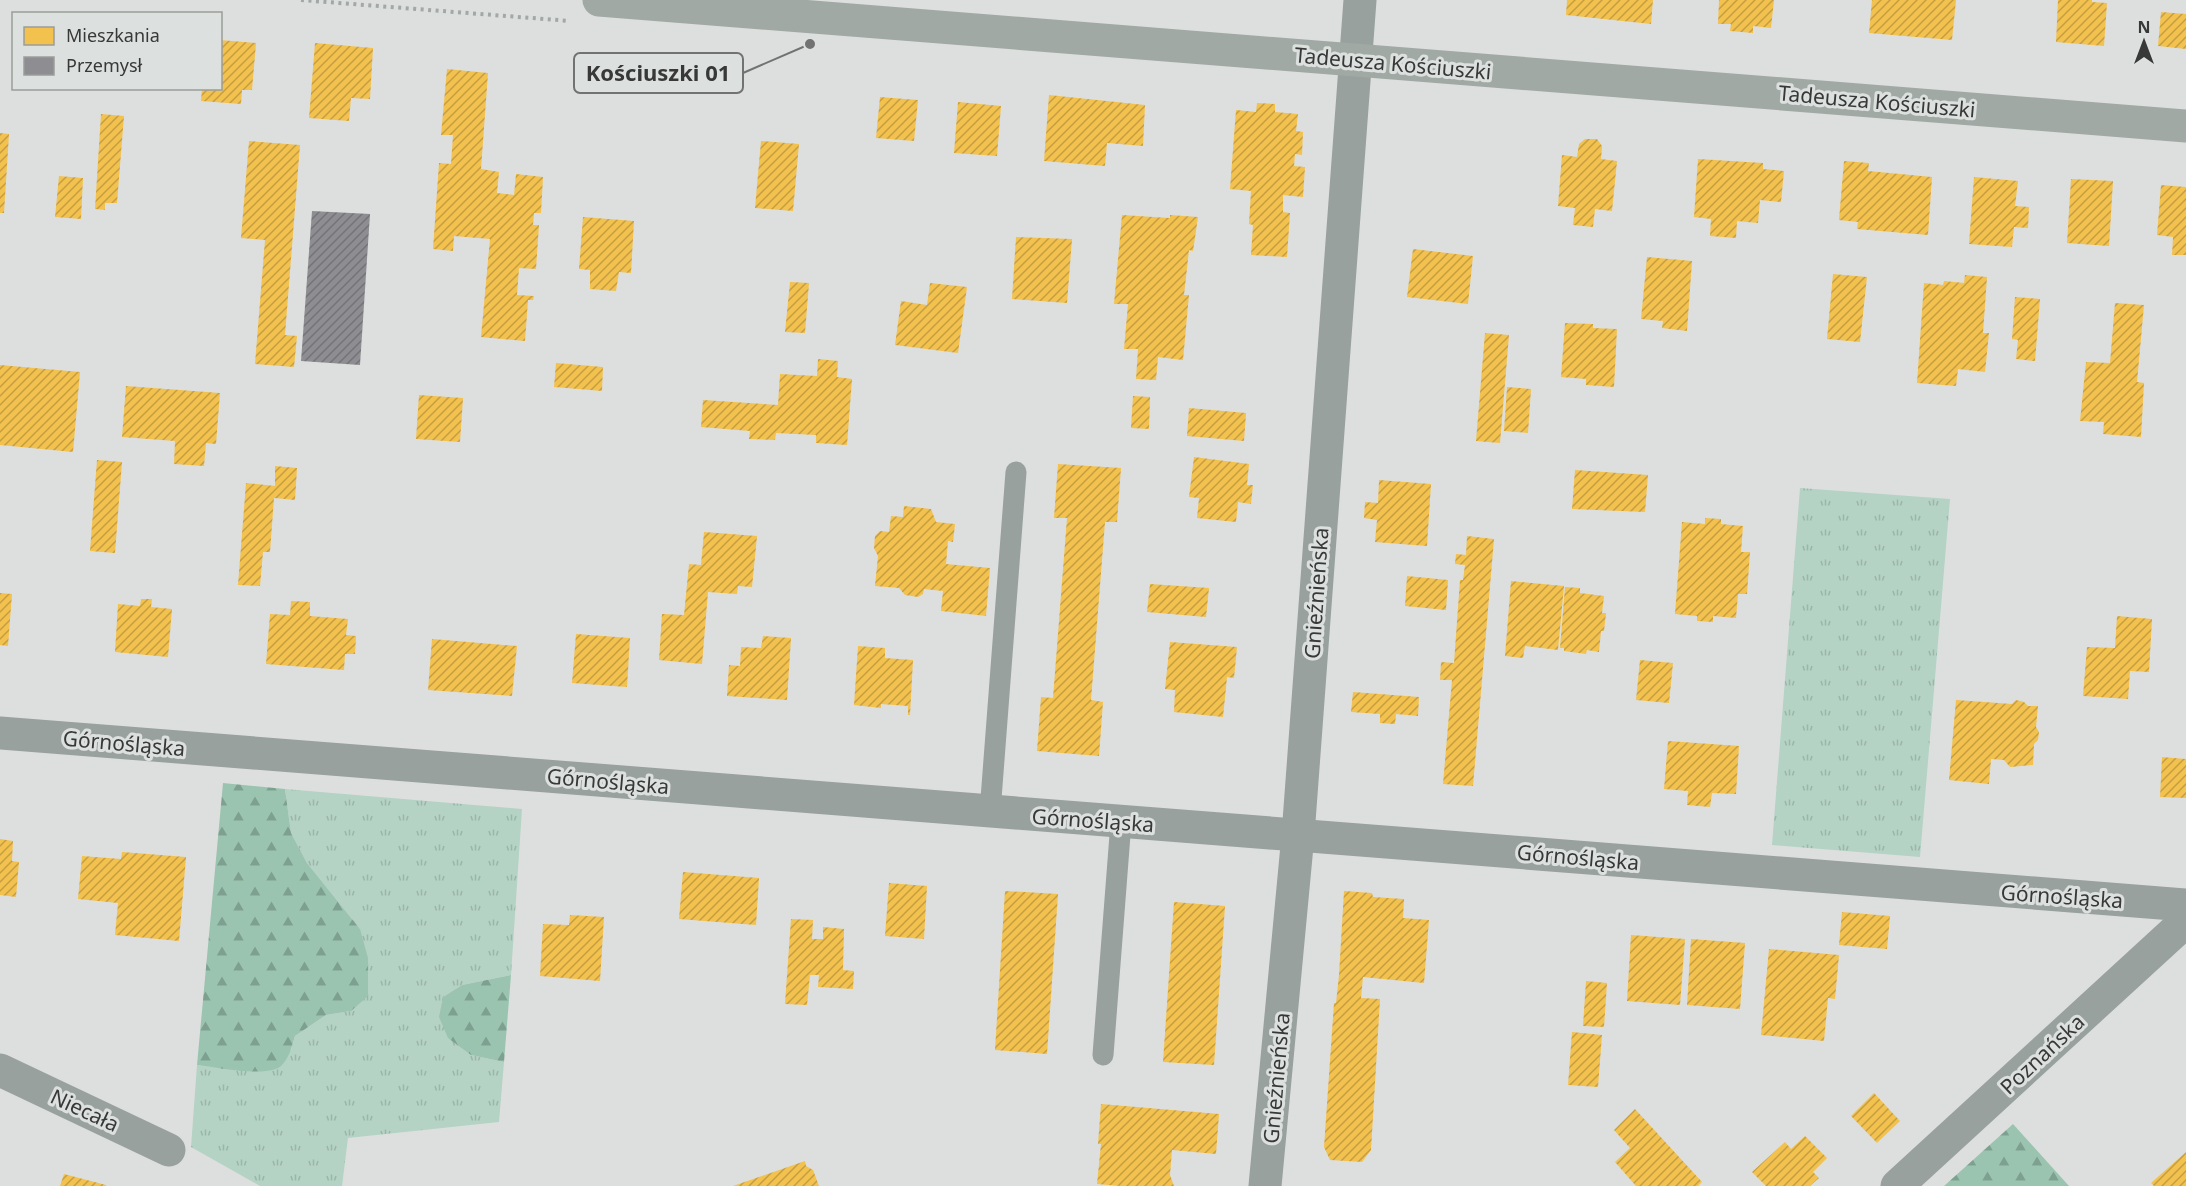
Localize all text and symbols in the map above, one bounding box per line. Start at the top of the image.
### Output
legend [12,12,222,90]
north arrow [2114,12,2174,72]
text: N [2137,16,2151,38]
text: Mieszkania [66,23,160,47]
street label: Tadeusza Kościuszki [1293,40,1493,86]
text: Przemysł [66,53,143,77]
callout: Kościuszki 01 [574,53,743,93]
text: Kościuszki 01 [586,57,730,87]
street label: Tadeusza Kościuszki [1777,78,1977,124]
street label: Gnieźnieńska [1297,526,1335,660]
street label: Górnośląska [62,724,186,762]
street label: Górnośląska [546,762,670,800]
street label: Górnośląska [1031,802,1155,838]
street label: Górnośląska [1516,838,1640,876]
street label: Górnośląska [2000,878,2124,914]
street label: Poznańska [1994,1008,2090,1100]
street label: Gnieźnieńska [1256,1011,1296,1145]
street label: Niecała [46,1082,124,1138]

